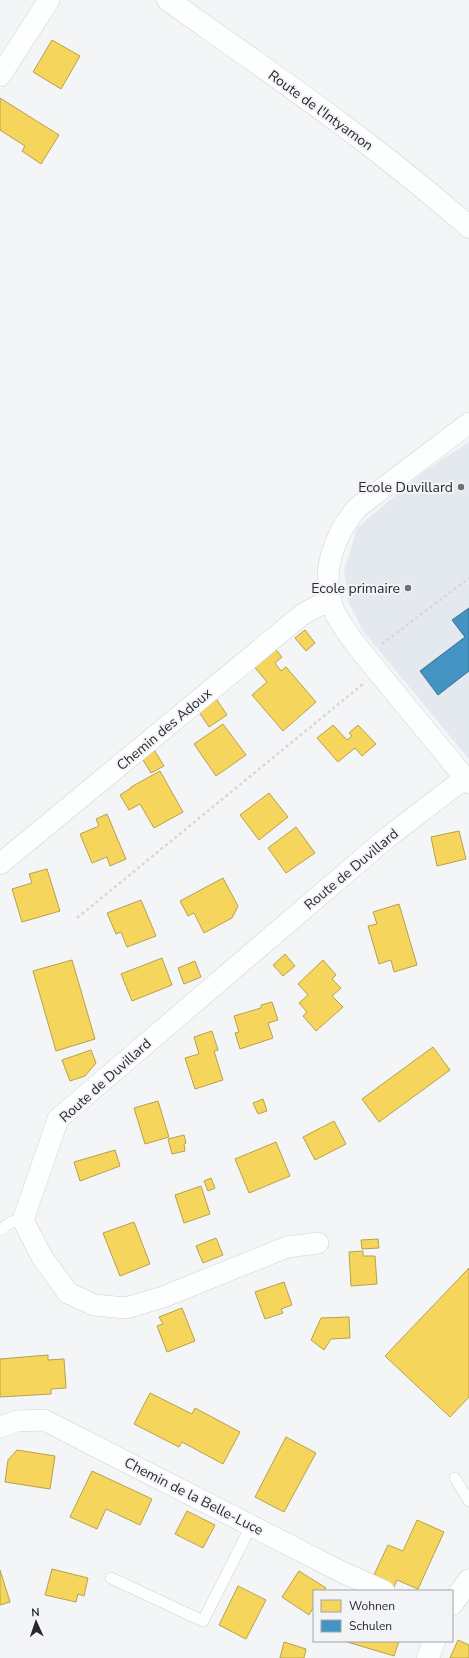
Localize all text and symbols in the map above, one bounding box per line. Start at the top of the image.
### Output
street label: Route de l'Intyamon [264,66,377,155]
place label: Ecole Duvillard [358,478,453,497]
marker: Ecole Duvillard [456,482,466,492]
place label: Ecole primaire [311,579,400,598]
marker: Ecole primaire [403,583,413,593]
street label: Chemin des Adoux [113,683,216,775]
street label: Route de Duvillard [300,824,402,914]
street label: Route de Duvillard [55,1034,155,1127]
street label: Chemin de la Belle-Luce [121,1453,267,1540]
legend [313,1590,453,1642]
text: Wohnen [349,1598,395,1614]
north arrow [16,1602,56,1642]
text: N [31,1605,40,1620]
text: Schulen [349,1618,392,1634]

